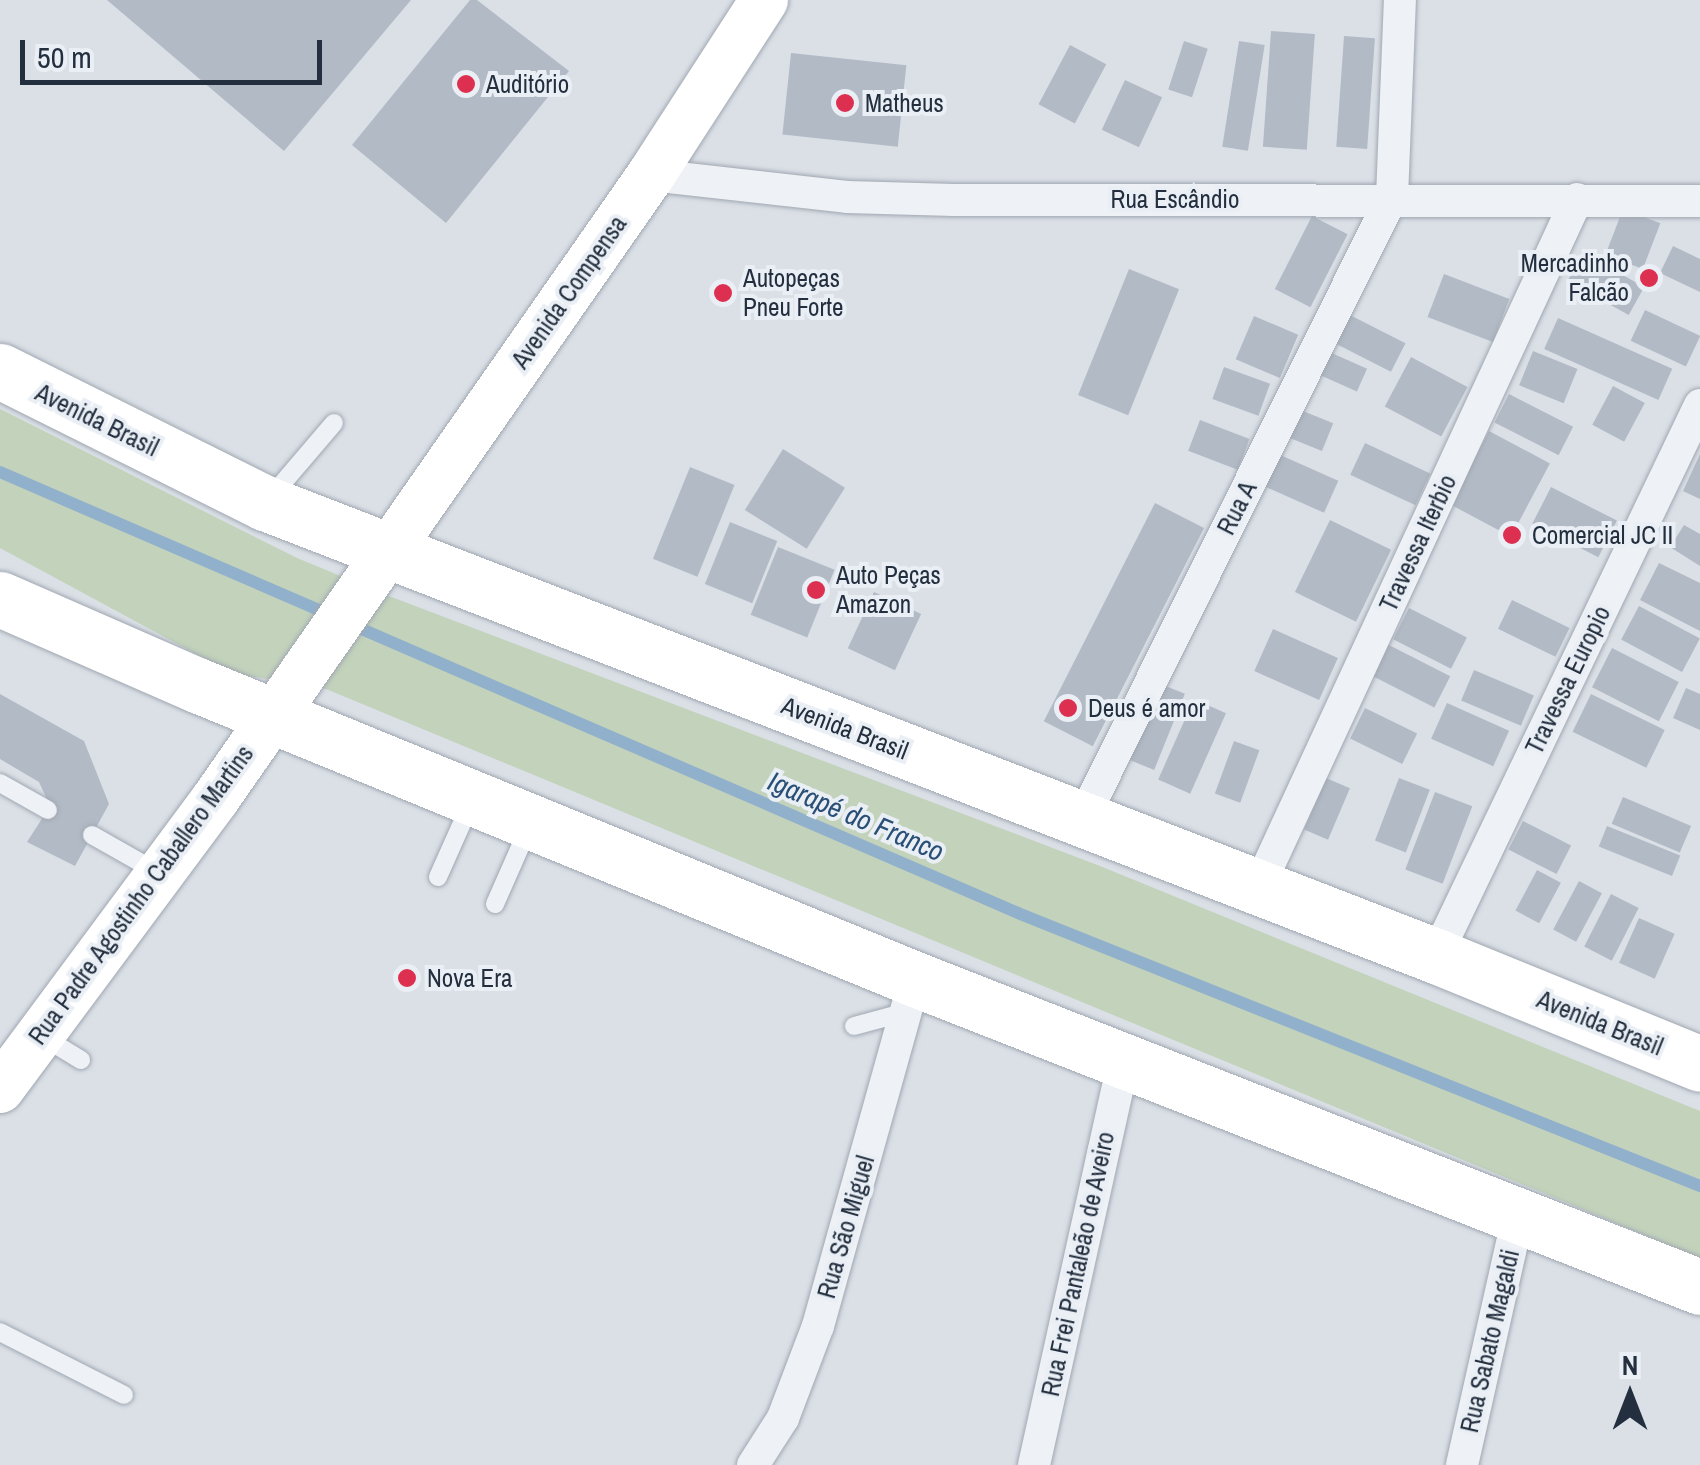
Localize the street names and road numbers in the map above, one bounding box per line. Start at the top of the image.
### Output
street label: Rua Escândio [1111,184,1239,214]
street label: Avenida Compensa [505,210,633,374]
street label: Avenida Brasil [31,377,163,463]
street label: Travessa Iterbio [1373,470,1463,616]
street label: Rua A [1211,476,1263,540]
street label: Travessa Europio [1519,601,1617,759]
street label: Avenida Brasil [778,690,912,766]
street label: Rua Padre Agostinho Caballero Martins [22,739,260,1051]
street label: Avenida Brasil [1533,984,1667,1062]
street label: Rua Frei Pantaleão de Aveiro [1035,1128,1121,1400]
street label: Rua São Miguel [811,1152,881,1302]
street label: Rua Sabato Magaldi [1454,1247,1526,1435]

